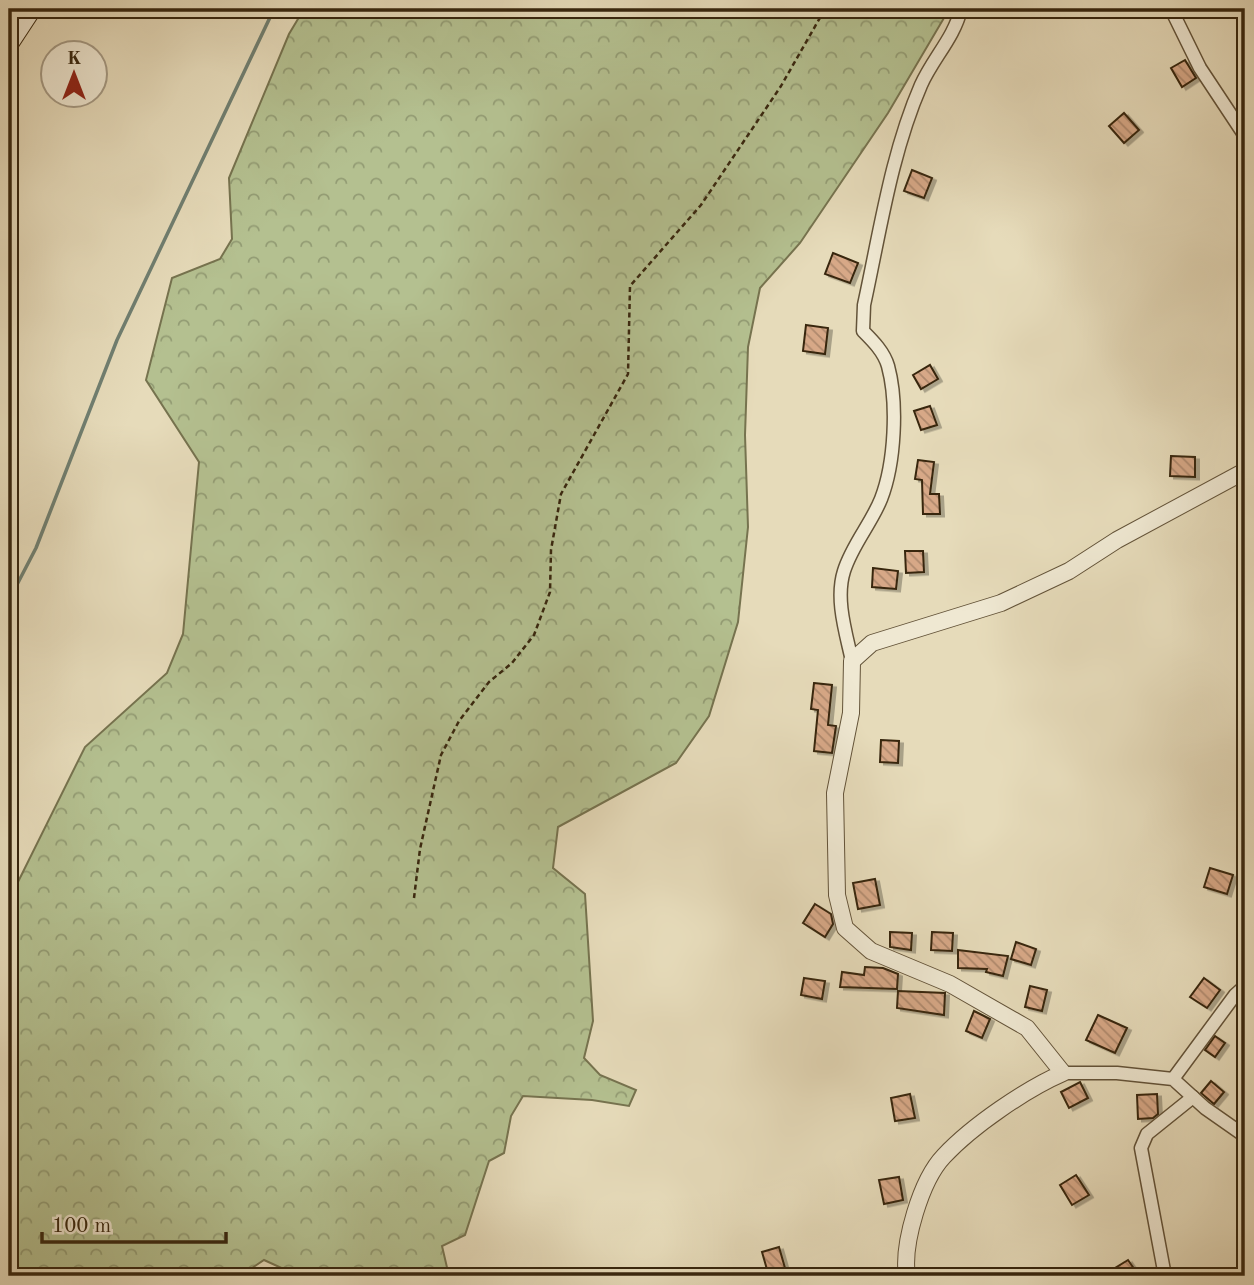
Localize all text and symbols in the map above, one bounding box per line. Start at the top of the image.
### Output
north arrow [38,38,108,108]
text: K [67,50,82,69]
scale bar [42,1201,226,1245]
text: 100 m [52,1216,111,1237]

